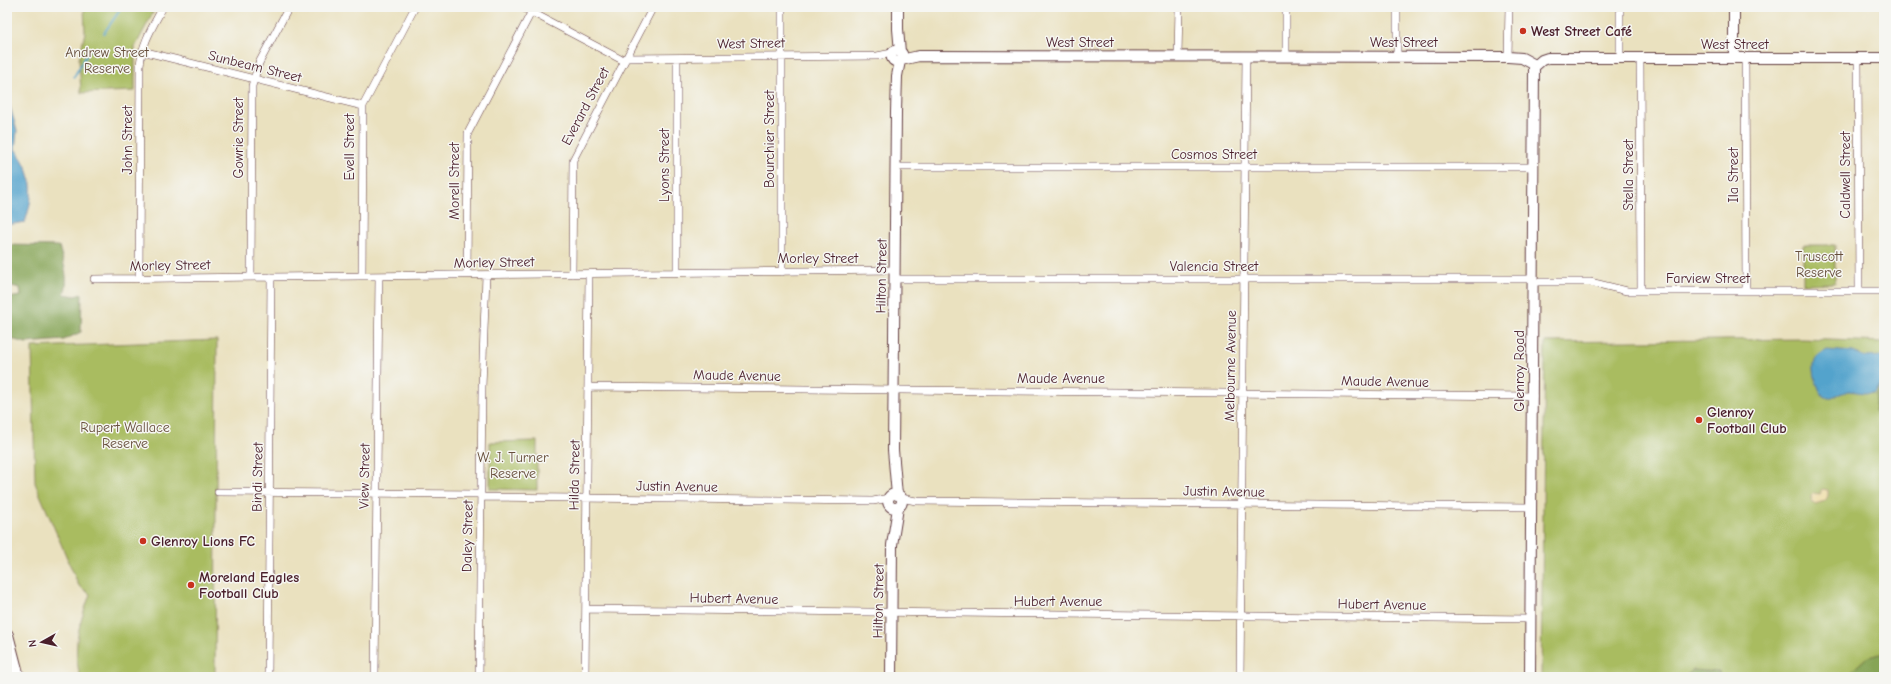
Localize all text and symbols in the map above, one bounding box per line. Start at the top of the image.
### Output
place label: West Street Café [1531,23,1632,40]
marker: West Street Café [1518,26,1528,36]
street label: West Street [717,34,786,53]
street label: West Street [1046,34,1115,51]
street label: West Street [1370,34,1439,51]
street label: West Street [1701,36,1770,53]
park label: Andrew Street Reserve [65,44,150,77]
street label: Sunbeam Street [206,47,304,87]
street label: Everard Street [558,63,614,148]
street label: Bourchier Street [761,89,778,188]
street label: Gowrie Street [230,96,247,179]
street label: John Street [119,105,136,174]
street label: Evell Street [341,113,358,180]
street label: Lyons Street [656,127,673,202]
street label: Caldwell Street [1837,130,1854,219]
street label: Stella Street [1620,138,1637,211]
street label: Morell Street [446,141,463,220]
street label: Cosmos Street [1171,146,1258,163]
street label: Ila Street [1725,146,1742,203]
street label: Hilton Street [872,237,891,314]
park label: Truscott Reserve [1795,248,1844,281]
street label: Morley Street [778,250,859,267]
street label: Morley Street [453,253,536,272]
street label: Morley Street [129,256,212,275]
street label: Valencia Street [1170,258,1259,275]
street label: Farview Street [1666,270,1751,287]
street label: Melbourne Avenue [1221,310,1240,422]
street label: Glenroy Road [1511,330,1528,412]
street label: Maude Avenue [693,366,781,385]
street label: Maude Avenue [1017,370,1105,387]
street label: Maude Avenue [1341,372,1429,391]
place label: Glenroy Football Club [1707,404,1787,437]
marker: Glenroy Football Club [1694,415,1704,425]
park label: Rupert Wallace Reserve [80,419,170,452]
street label: Hilda Street [565,439,584,511]
street label: Bindi Street [248,441,267,512]
street label: View Street [355,442,374,509]
park label: W. J. Turner Reserve [477,449,549,482]
street label: Justin Avenue [636,477,718,496]
street label: Justin Avenue [1183,482,1265,501]
street label: Daley Street [458,499,477,572]
place label: Glenroy Lions FC [151,533,256,550]
marker: Glenroy Lions FC [138,536,148,546]
street label: Hilton Street [869,562,888,639]
place label: Moreland Eagles Football Club [199,569,299,602]
marker: Moreland Eagles Football Club [186,580,196,590]
street label: Hubert Avenue [690,589,778,608]
street label: Hubert Avenue [1014,593,1102,610]
street label: Hubert Avenue [1338,595,1426,614]
north arrow [22,622,62,662]
text: N [26,639,40,648]

